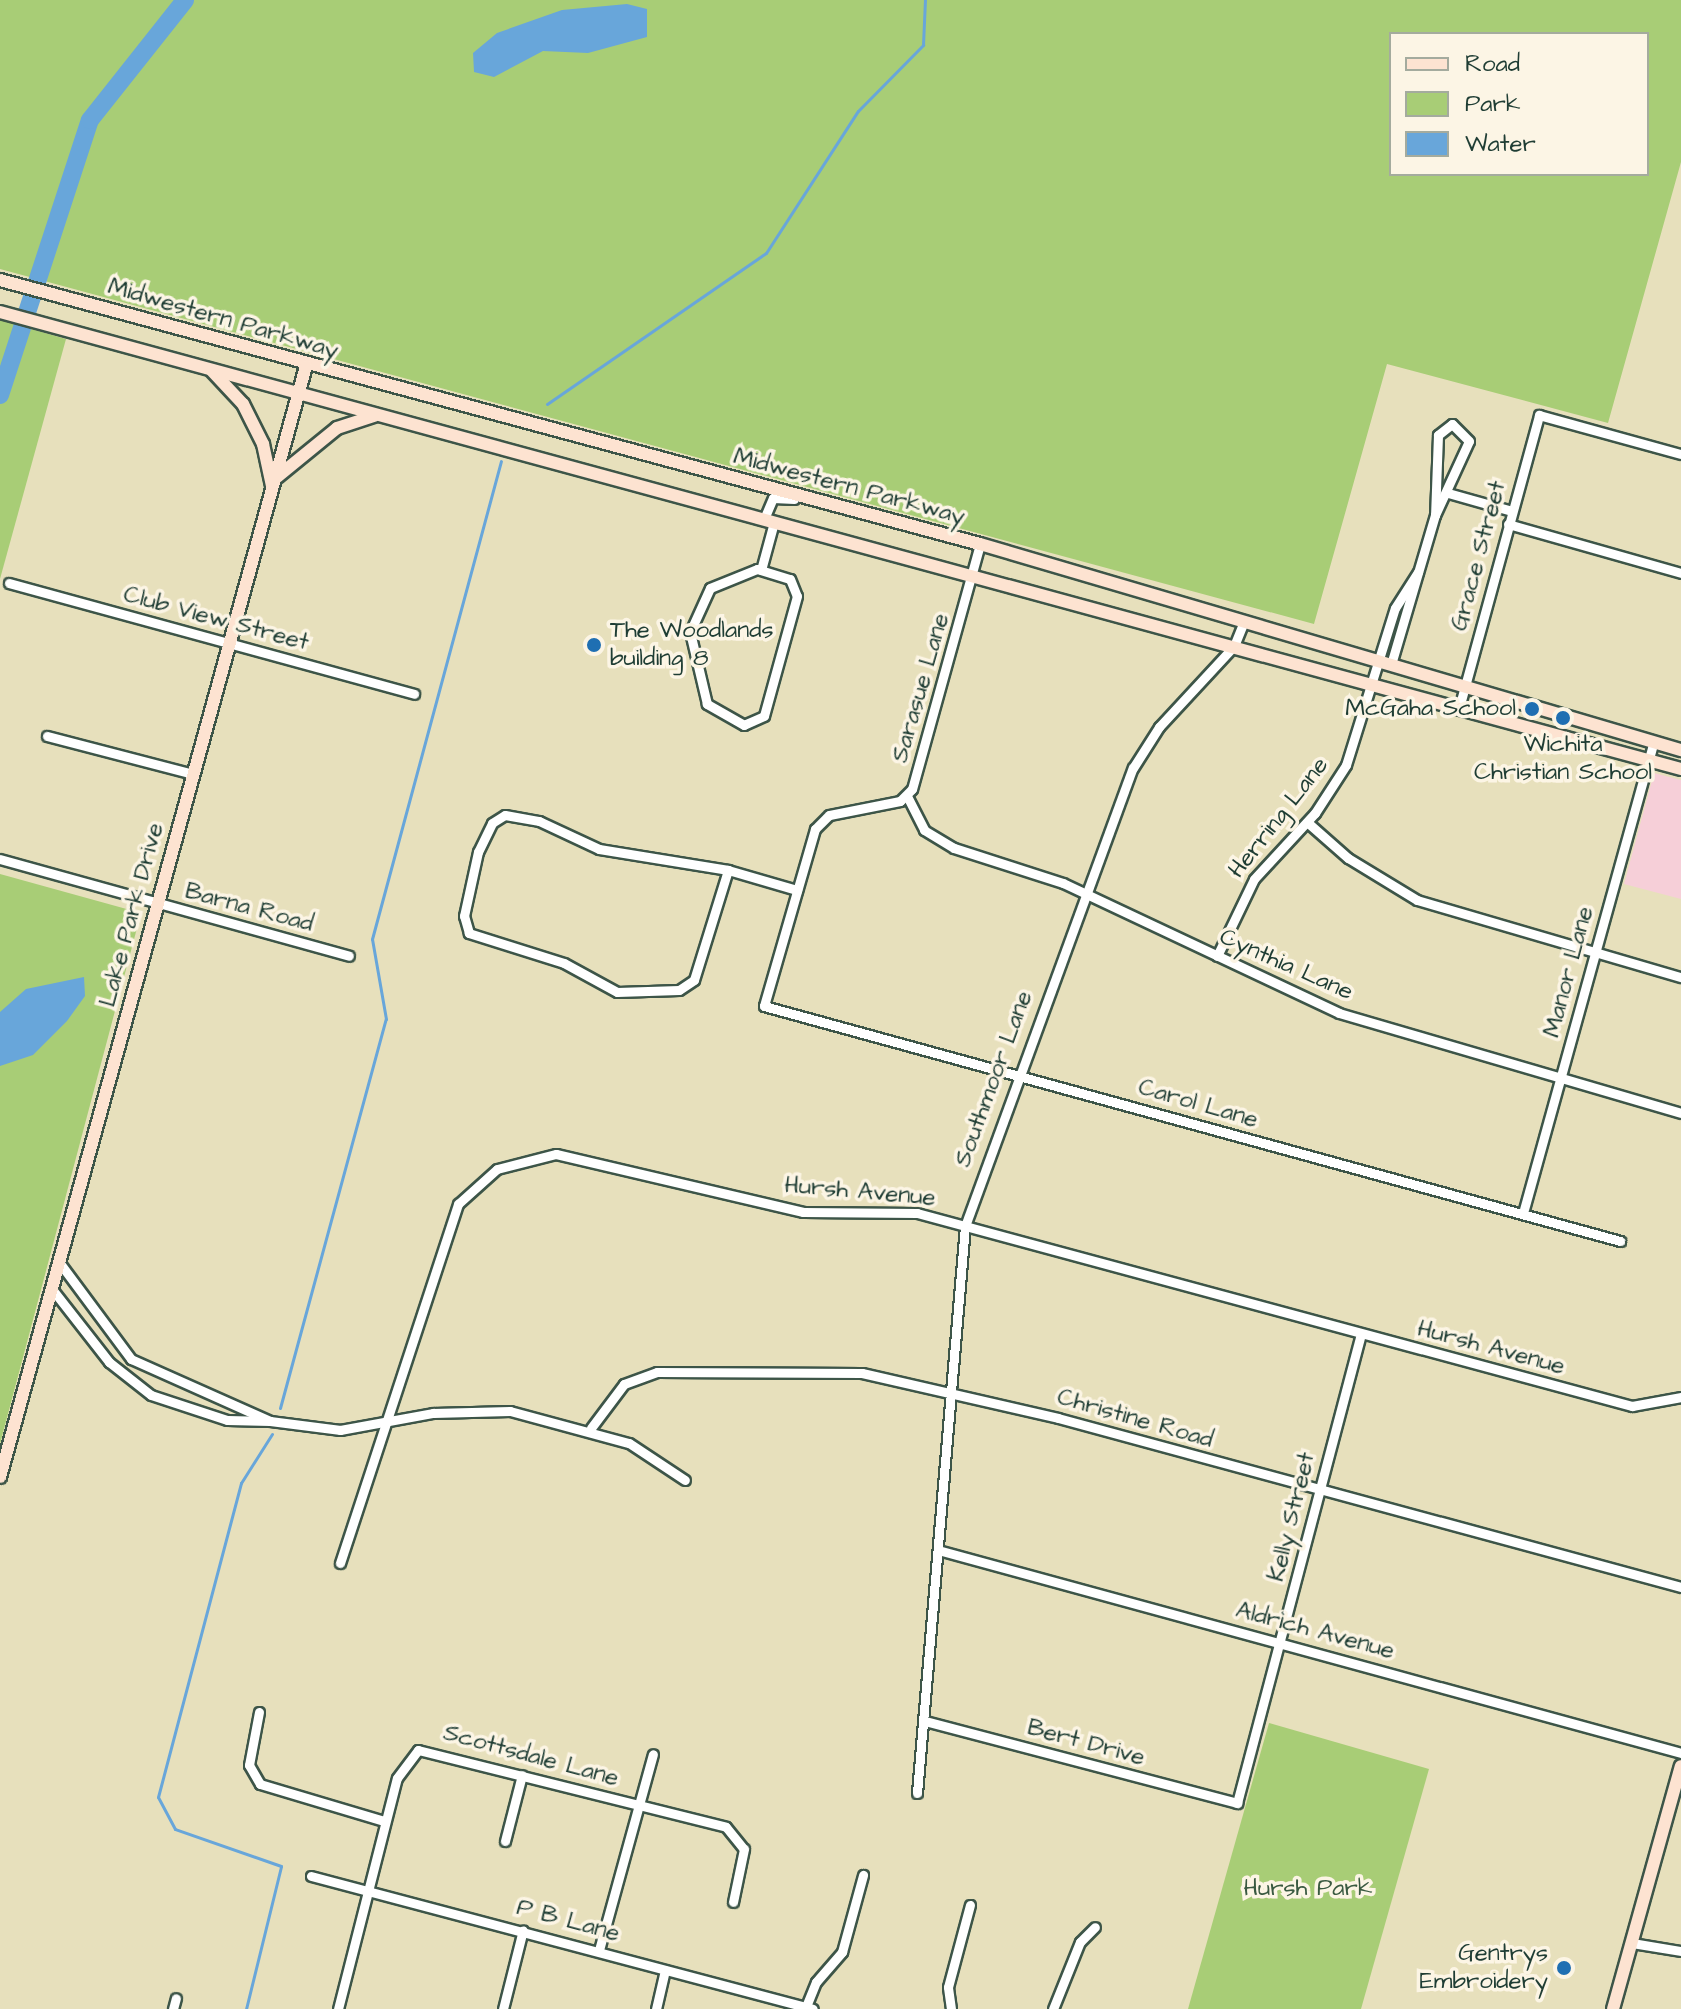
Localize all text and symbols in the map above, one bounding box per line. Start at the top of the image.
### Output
legend [1389,32,1649,176]
text: Road [1465,47,1520,81]
text: Park [1465,87,1521,121]
text: Water [1465,127,1536,161]
street label: Midwestern Parkway [105,272,341,366]
street label: Midwestern Parkway [730,442,968,532]
street label: Grace Street [1445,478,1513,634]
street label: Club View Street [120,580,312,658]
street label: Sarasue Lane [886,610,956,766]
place label: The Woodlands building 8 [610,617,774,673]
marker: The Woodlands building 8 [585,636,603,654]
place label: McGaha School [1345,695,1516,723]
marker: McGaha School [1523,700,1541,718]
marker: Wichita Christian School [1554,709,1572,727]
place label: Wichita Christian School [1474,731,1652,787]
street label: Herring Lane [1223,752,1335,884]
street label: Lake Park Drive [94,820,170,1010]
street label: Barna Road [182,877,316,939]
street label: Manor Lane [1538,903,1600,1041]
street label: Cynthia Lane [1215,923,1357,1007]
street label: Southmoor Lane [949,987,1039,1171]
street label: Carol Lane [1135,1073,1261,1135]
street label: Hursh Avenue [783,1171,937,1213]
street label: Hursh Avenue [1414,1314,1568,1382]
street label: Christine Road [1054,1383,1216,1455]
street label: Kelly Street [1262,1450,1322,1584]
street label: Aldrich Avenue [1233,1596,1397,1666]
street label: Bert Drive [1024,1714,1148,1772]
street label: Scottsdale Lane [440,1719,622,1793]
park label: Hursh Park [1244,1875,1372,1903]
street label: P B Lane [513,1893,623,1949]
place label: Gentrys Embroidery [1420,1940,1548,1996]
marker: Gentrys Embroidery [1555,1959,1573,1977]

